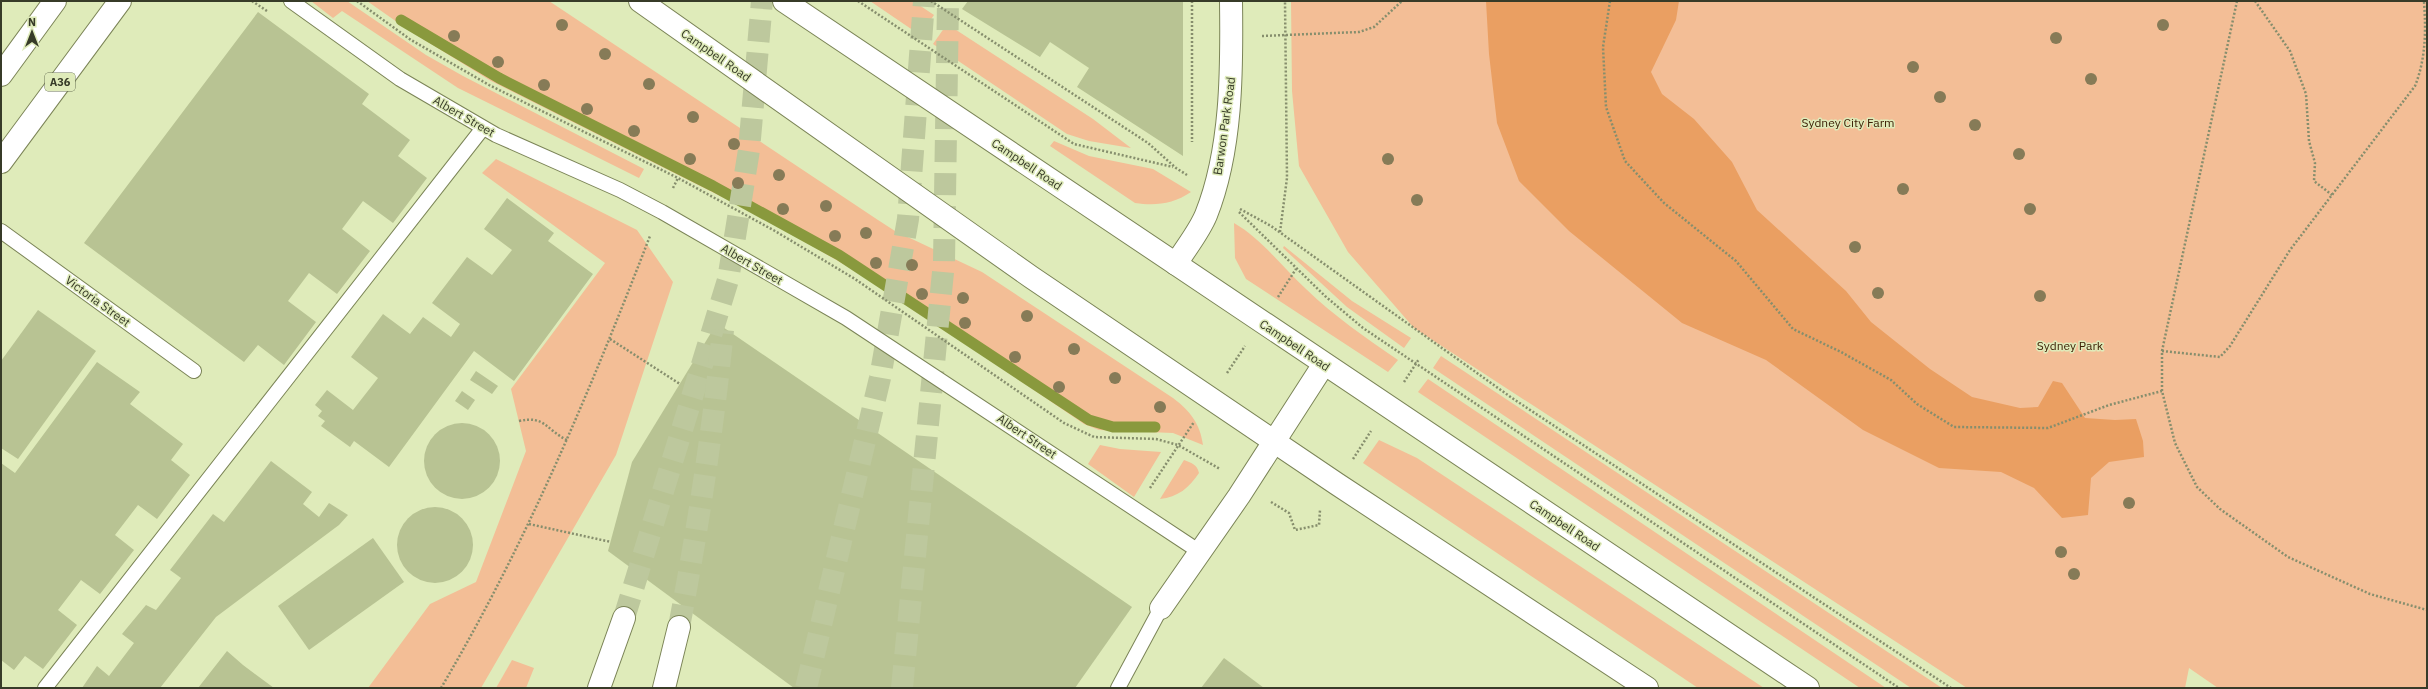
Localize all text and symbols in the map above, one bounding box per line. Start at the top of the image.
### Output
north arrow [12,12,52,52]
text: N [28,15,36,29]
street label: Campbell Road [678,25,754,85]
road number: A36 [45,73,75,91]
street label: Barwon Park Road [1210,76,1238,176]
street label: Albert Street [430,92,498,140]
park label: Sydney City Farm [1801,115,1895,130]
street label: Campbell Road [989,135,1065,193]
street label: Albert Street [718,240,786,288]
street label: Victoria Street [63,272,133,330]
street label: Campbell Road [1257,316,1333,374]
park label: Sydney Park [2037,338,2104,353]
street label: Albert Street [994,411,1060,461]
street label: Campbell Road [1527,496,1603,554]

